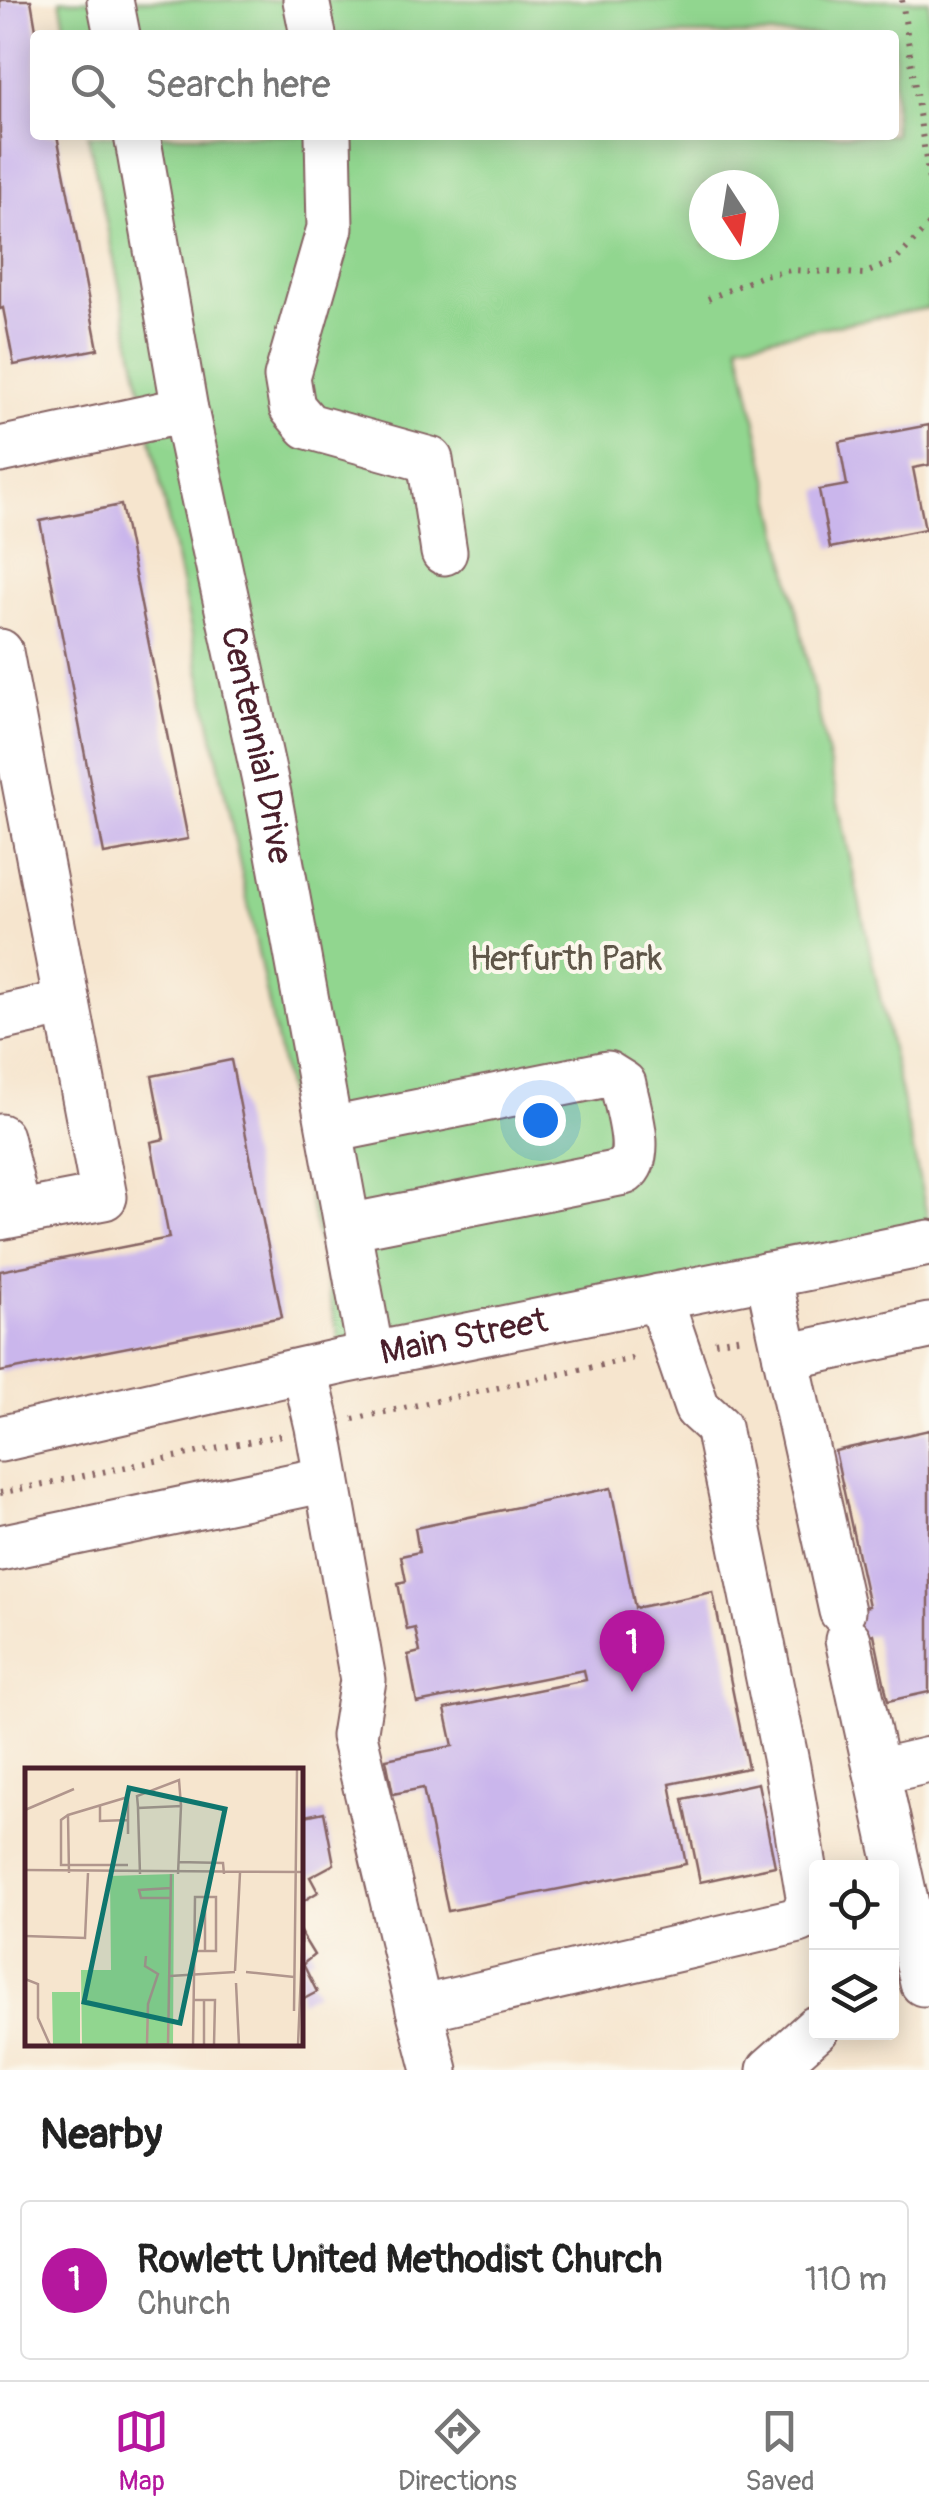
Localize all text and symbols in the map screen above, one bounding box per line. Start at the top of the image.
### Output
search box [30,30,899,140]
icon: search [65,58,120,113]
text: Search here [145,61,331,109]
north arrow [689,170,779,260]
street label: Centennial Drive [210,623,302,867]
park label: Herfurth Park [470,937,663,981]
your location [515,1095,566,1146]
street label: Main Street [376,1298,552,1375]
pin: 1 [600,1610,664,1692]
inset map [25,1768,302,2045]
map controls [809,1860,899,2040]
button: locate [809,1860,899,1950]
button: layers [809,1950,899,2040]
text: Nearby [40,2109,162,2161]
text: Rowlett United Methodist Church [137,2236,662,2284]
text: 1 [68,2260,81,2300]
text: 110 m [805,2260,887,2300]
text: Church [137,2284,231,2324]
tab: Map [114,2404,169,2499]
tab: Directions [398,2404,517,2499]
tab: Saved [745,2404,815,2499]

